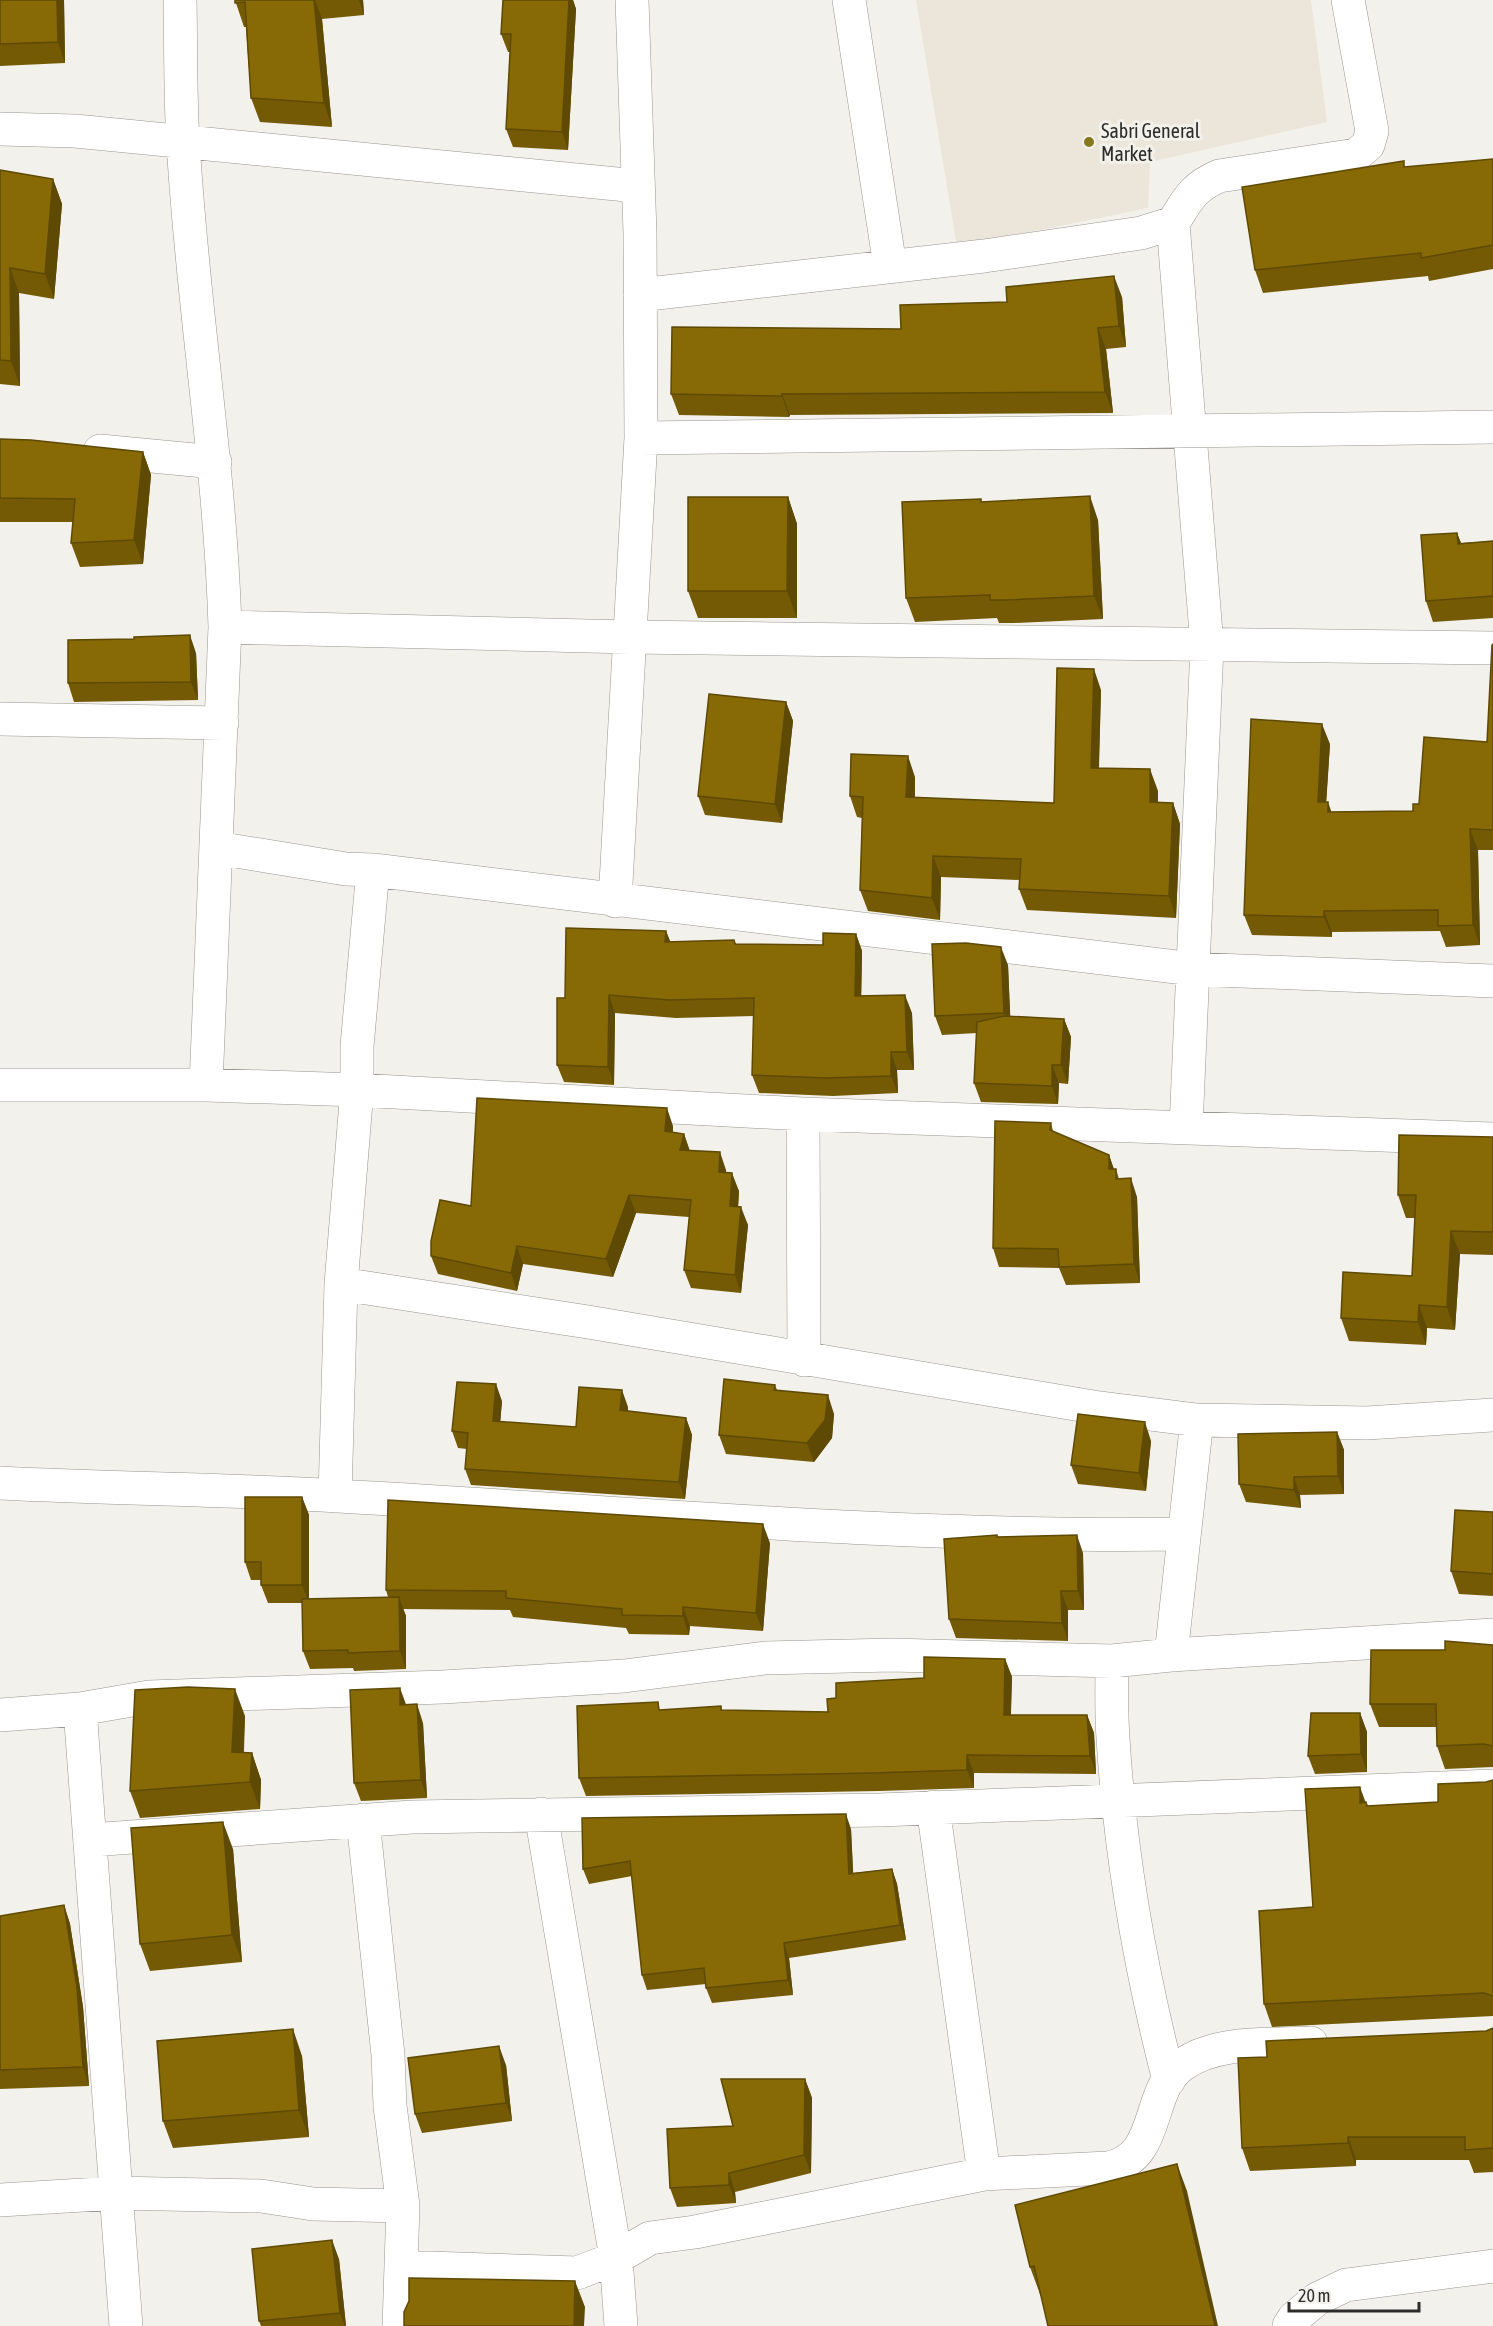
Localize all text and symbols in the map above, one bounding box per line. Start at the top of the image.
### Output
place label: Sabri General Market [1101,119,1201,165]
marker: Sabri General Market [1082,135,1096,149]
scale bar [1289,2275,1420,2313]
text: 20 m [1298,2285,1330,2306]

